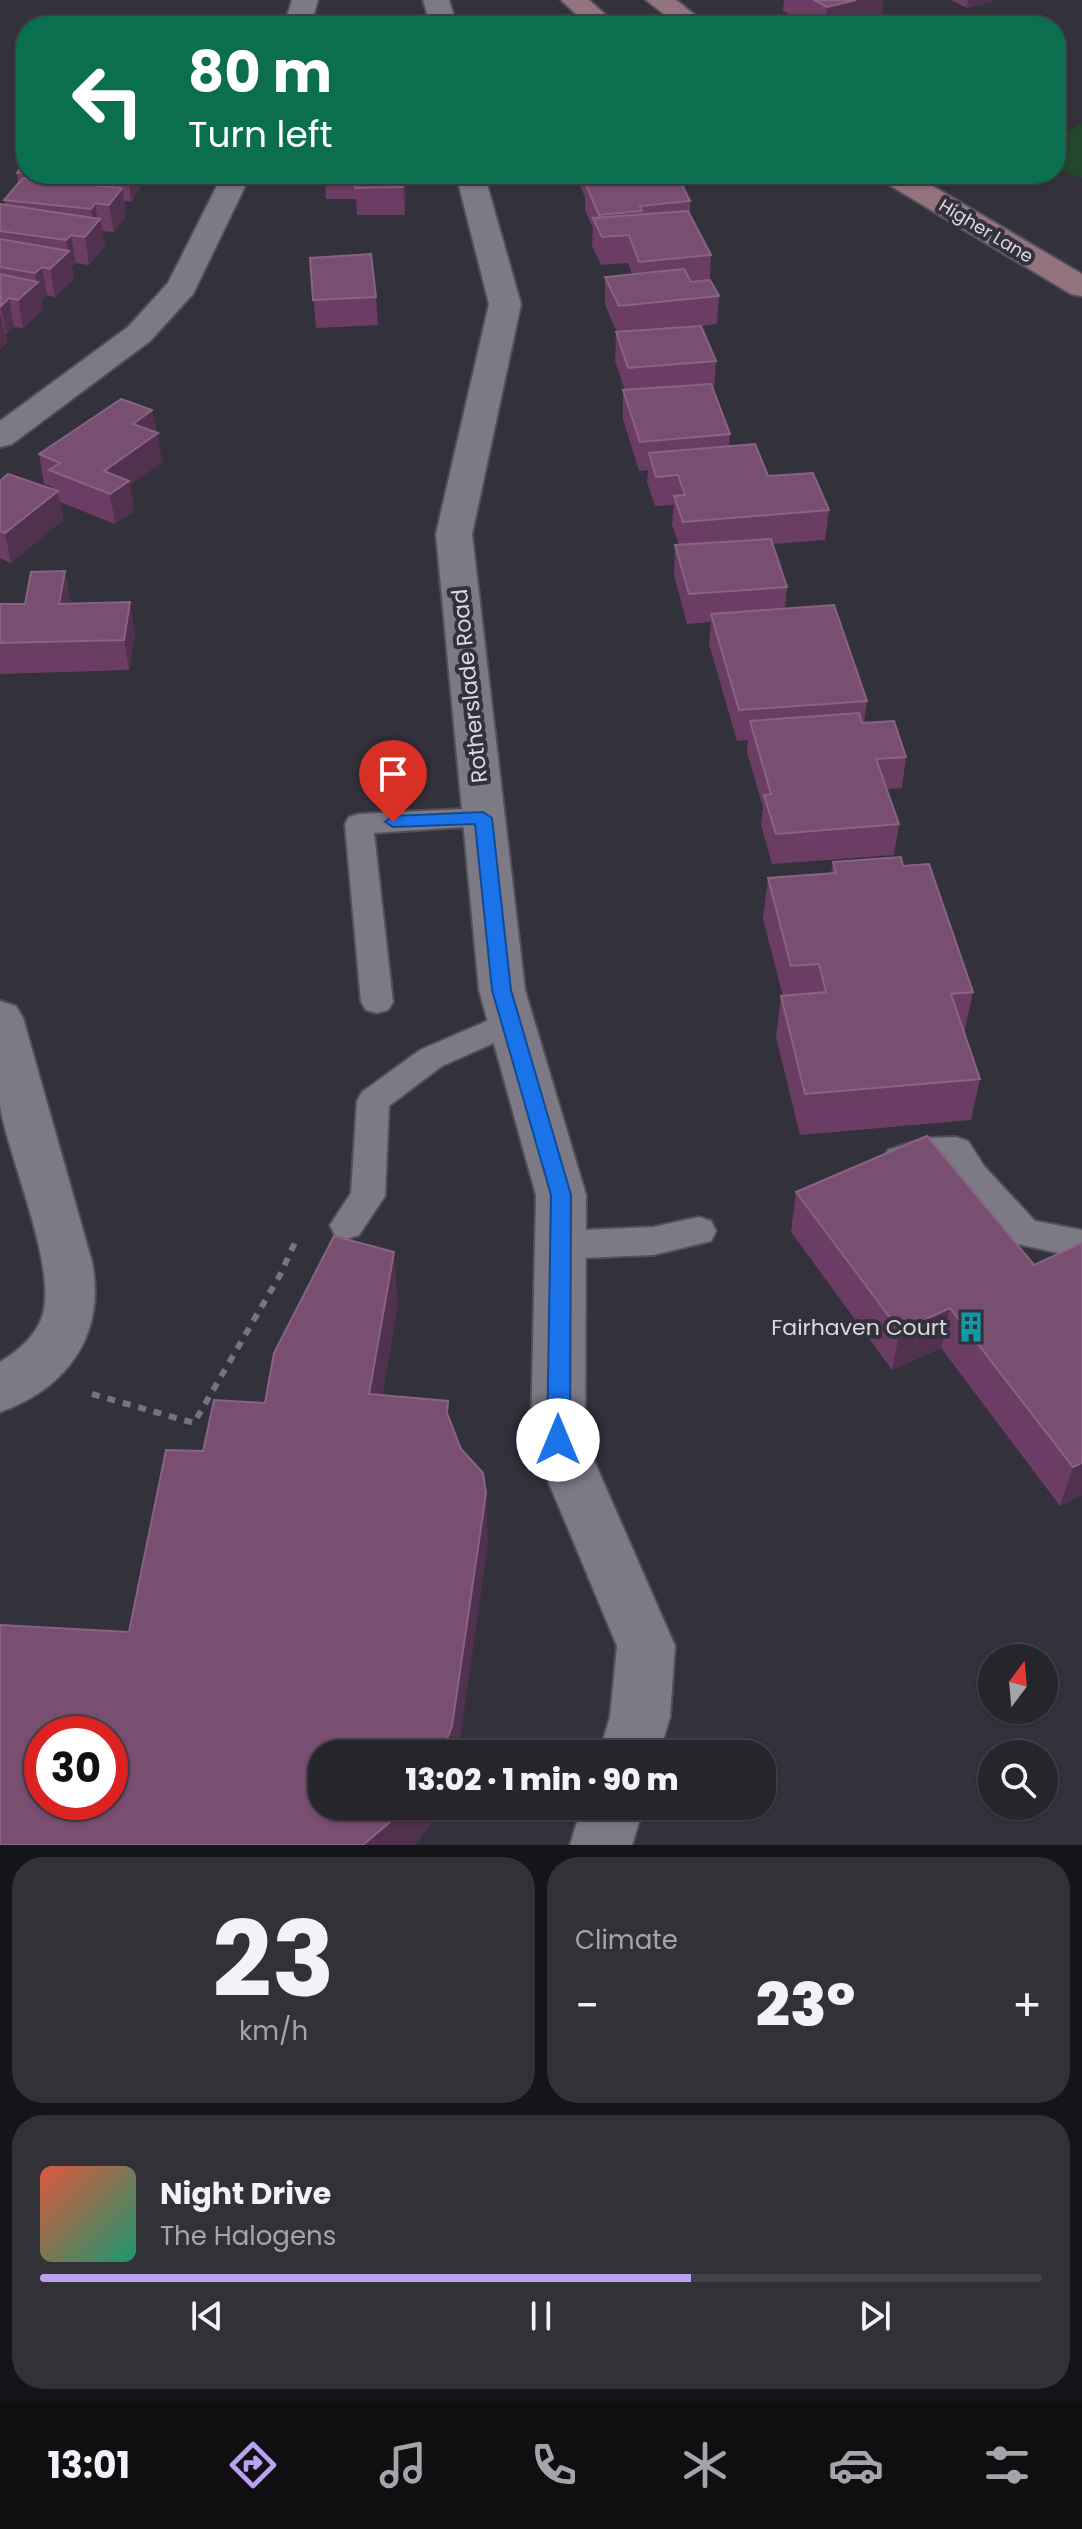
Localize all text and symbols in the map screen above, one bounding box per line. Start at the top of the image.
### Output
text: 80 m [188,33,332,112]
icon: left [56,48,160,152]
text: Turn left [188,109,333,160]
street label: Higher Lane [934,193,1038,269]
street label: Rotherslade Road [444,587,495,784]
pin [359,740,427,822]
icon: arrive [371,752,415,796]
building icon: Fairhaven Court [954,1310,988,1344]
place label: Fairhaven Court [771,1312,947,1343]
position arrow [516,1398,600,1482]
north arrow [978,1644,1058,1724]
map controls [978,1644,1058,1820]
speed limit sign: 30 [24,1716,128,1820]
button: search [978,1740,1058,1820]
text: 13:02 · 1 min · 90 m [406,1758,678,1801]
text: 23 [212,1887,335,2032]
text: Climate [575,1922,678,1958]
text: 23° [756,1963,855,2047]
text: − [575,1975,599,2036]
text: + [1012,1975,1042,2036]
text: km/h [239,2013,308,2049]
text: Night Drive [160,2172,331,2215]
text: The Halogens [160,2218,336,2254]
icon: previous [185,2294,229,2338]
icon: pause [519,2294,563,2338]
icon: next [853,2294,897,2338]
icon: directions [225,2437,281,2493]
icon: music [375,2437,431,2493]
icon: phone [526,2437,582,2493]
icon: climate [677,2437,733,2493]
icon: car [828,2437,884,2493]
icon: filters [979,2437,1035,2493]
text: 13:01 [47,2440,130,2491]

